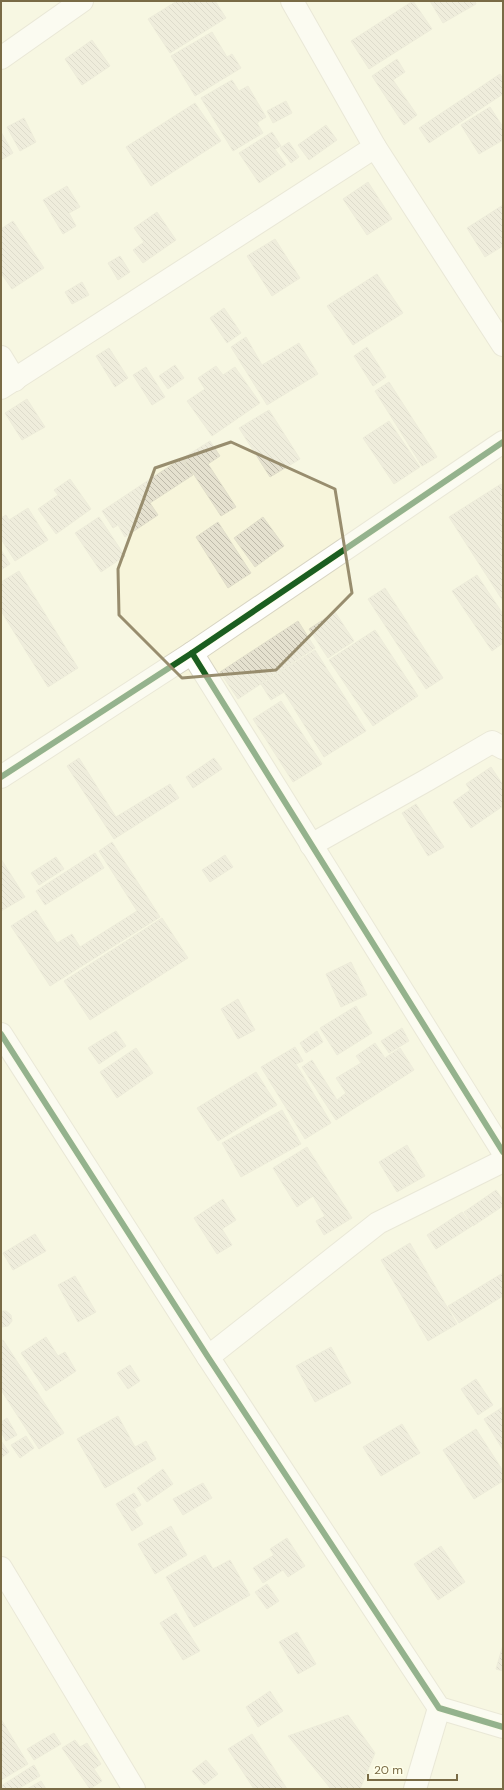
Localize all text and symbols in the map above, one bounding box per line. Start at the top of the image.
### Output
scale bar [368,1756,457,1782]
text: 20 m [374,1762,403,1778]

